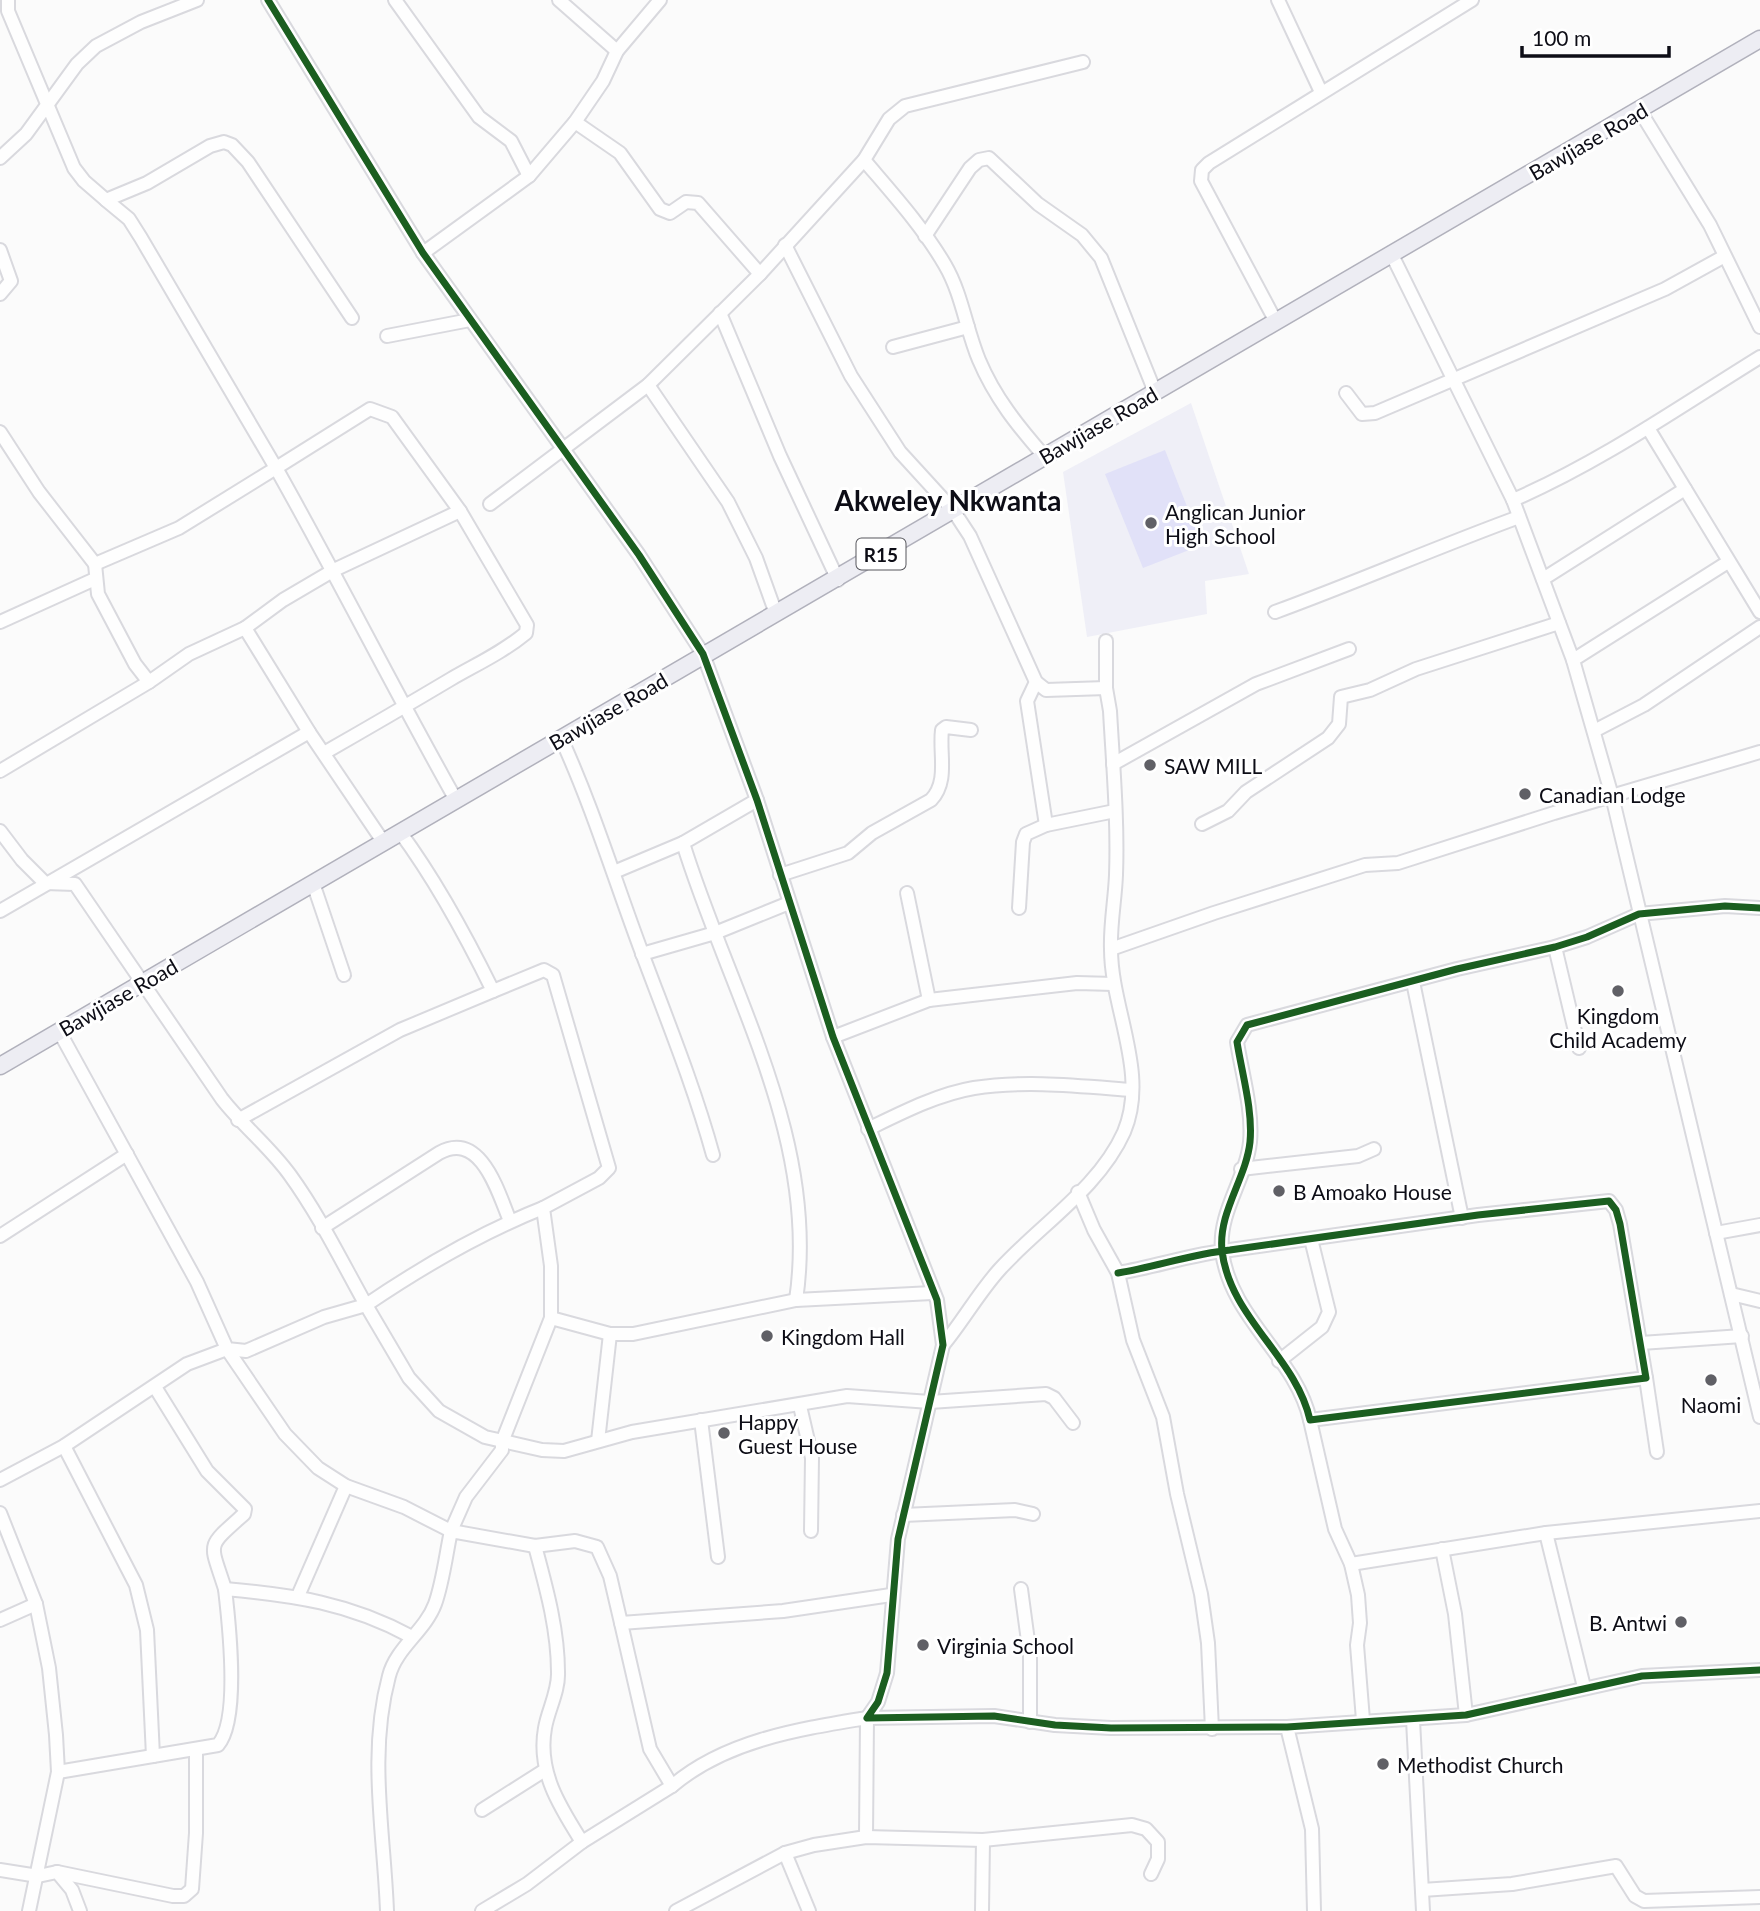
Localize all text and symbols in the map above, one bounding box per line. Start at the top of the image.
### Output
scale bar [1522,14,1669,58]
text: 100 m [1532,25,1591,50]
street label: Bawjiase Road [1524,97,1652,185]
street label: Bawjiase Road [1034,381,1162,469]
district label: Akweley Nkwanta [834,483,1062,517]
place label: Anglican Junior High School [1165,499,1306,548]
marker: Anglican Junior High School [1143,515,1159,531]
road number: R15 [856,538,906,569]
street label: Bawjiase Road [544,667,672,755]
place label: SAW MILL [1164,753,1262,778]
marker: SAW MILL [1142,757,1158,773]
place label: Canadian Lodge [1539,782,1685,807]
marker: Canadian Lodge [1517,786,1533,802]
street label: Bawjiase Road [54,953,182,1041]
marker: Kingdom Child Academy [1610,983,1626,999]
place label: Kingdom Child Academy [1549,1003,1687,1052]
place label: B Amoako House [1293,1179,1452,1204]
marker: B Amoako House [1271,1183,1287,1199]
place label: Kingdom Hall [781,1324,905,1349]
marker: Kingdom Hall [759,1328,775,1344]
marker: Naomi [1703,1372,1719,1388]
place label: Naomi [1681,1392,1741,1417]
place label: Happy Guest House [738,1409,857,1458]
marker: Happy Guest House [716,1425,732,1441]
place label: B. Antwi [1589,1610,1667,1635]
marker: B. Antwi [1673,1614,1689,1630]
place label: Virginia School [937,1633,1074,1658]
marker: Virginia School [915,1637,931,1653]
place label: Methodist Church [1397,1752,1564,1777]
marker: Methodist Church [1375,1756,1391,1772]

